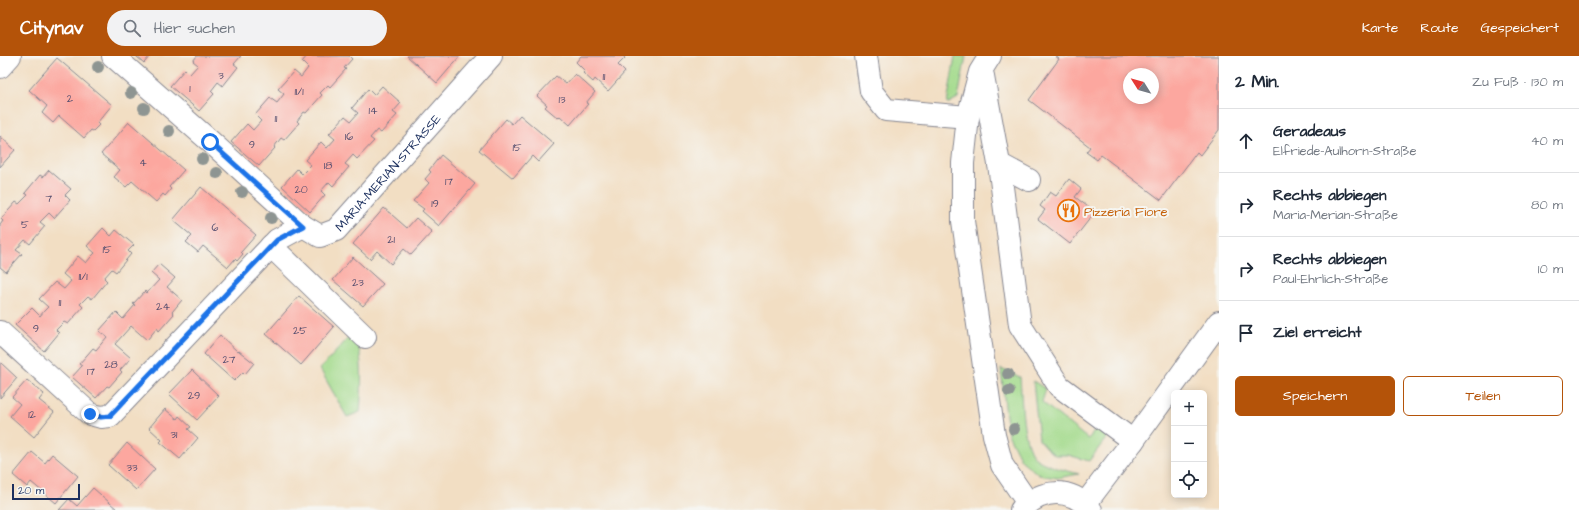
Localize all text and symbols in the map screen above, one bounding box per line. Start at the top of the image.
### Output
search box [107,10,387,46]
text: Citynav [20,15,83,42]
icon: search [121,17,143,39]
text: Hier suchen [153,18,235,39]
text: Karte [1362,18,1398,38]
text: Route [1420,18,1458,38]
text: Gespeichert [1480,18,1559,38]
house number: 3 [218,68,224,83]
north arrow [1123,68,1159,104]
house number: 11 [603,69,606,84]
text: 2 Min. [1235,70,1279,94]
text: Zu Fuß · 130 m [1472,73,1563,91]
house number: 1 [189,81,191,96]
house number: 11/1 [294,84,304,99]
house number: 2 [67,91,74,106]
house number: 13 [558,92,566,107]
house number: 14 [369,103,378,118]
street label: MARIA-MERIAN-STRASSE [331,110,445,236]
house number: 11 [275,111,278,126]
text: Geradeaus [1273,121,1346,142]
house number: 16 [345,129,353,144]
icon: ahead [1235,130,1257,152]
text: 40 m [1531,132,1563,150]
route start [201,133,219,151]
house number: 9 [249,137,255,152]
house number: 15 [512,140,522,155]
text: Elfriede-Aulhorn-Straße [1273,142,1416,160]
house number: 4 [139,155,147,170]
house number: 18 [324,158,332,173]
house number: 17 [445,174,453,189]
house number: 20 [294,182,308,197]
text: Rechts abbiegen [1273,185,1387,206]
house number: 7 [46,191,53,206]
icon: right [1235,194,1257,216]
house number: 19 [431,196,439,211]
text: 80 m [1531,196,1563,214]
restaurant icon: Pizzeria Fiore [1056,198,1082,224]
place label: Pizzeria Fiore [1084,203,1168,221]
text: Maria-Merian-Straße [1273,206,1398,224]
house number: 5 [21,217,29,232]
house number: 6 [212,220,219,235]
house number: 21 [387,232,395,247]
house number: 15 [102,242,112,257]
text: Rechts abbiegen [1273,249,1387,270]
icon: right [1235,258,1257,280]
text: 10 m [1538,260,1563,278]
house number: 11/1 [78,269,88,284]
text: Paul-Ehrlich-Straße [1273,270,1388,288]
house number: 23 [352,275,364,290]
house number: 11 [59,295,62,310]
house number: 24 [156,299,170,314]
house number: 9 [33,321,39,336]
icon: arrive [1235,322,1257,344]
text: Ziel erreicht [1273,322,1362,343]
house number: 25 [293,323,307,338]
house number: 27 [222,352,236,367]
house number: 28 [104,357,118,372]
house number: 17 [87,364,95,379]
button: Speichern [1235,376,1395,416]
button: Teilen [1403,376,1563,416]
house number: 29 [188,388,200,403]
map controls [1171,390,1207,498]
button: + [1171,390,1207,426]
route end [81,405,99,423]
house number: 12 [28,407,37,422]
button: − [1171,426,1207,462]
house number: 31 [170,427,178,442]
house number: 33 [126,460,138,475]
button: locate [1171,462,1207,498]
scale bar [12,482,80,501]
text: 20 m [18,483,44,498]

